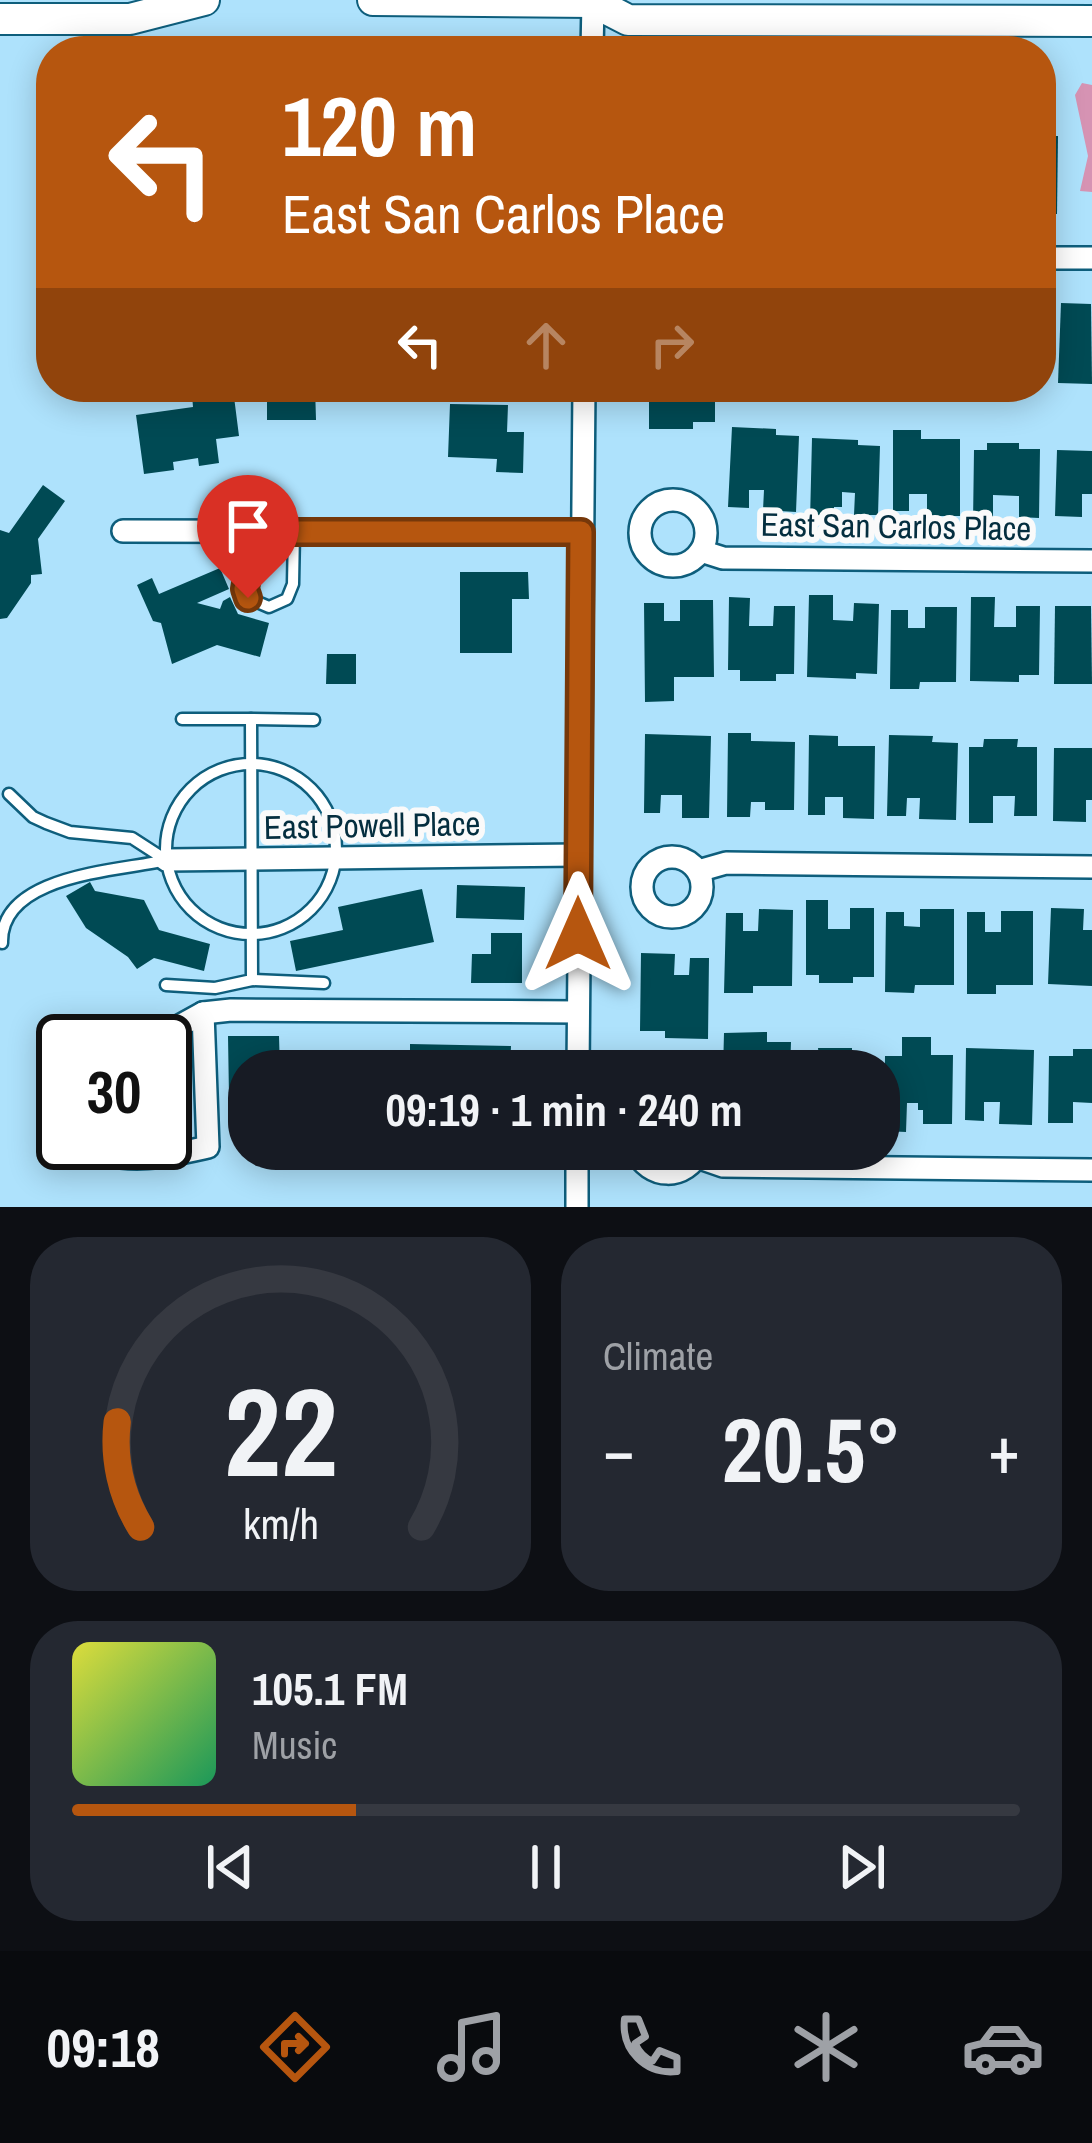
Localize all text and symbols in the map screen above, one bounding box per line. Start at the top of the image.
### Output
text: 120 m [282,69,477,182]
icon: left [84,84,240,240]
text: East San Carlos Place [282,177,725,250]
icon: left [387,312,453,378]
icon: ahead [513,312,579,378]
icon: right [639,312,705,378]
pin [197,475,299,598]
icon: arrive [215,493,281,559]
street label: East San Carlos Place [760,502,1032,550]
street label: East Powell Place [263,801,481,849]
position arrow [515,871,641,997]
speed limit sign: 30 [36,1014,192,1170]
text: 09:19 · 1 min · 240 m [386,1079,742,1140]
text: Climate [603,1330,713,1382]
text: 22 [224,1347,337,1515]
text: 20.5° [722,1389,901,1510]
text: − [603,1405,635,1494]
text: + [988,1405,1020,1494]
text: km/h [242,1495,319,1552]
text: 105.1 FM [252,1658,408,1719]
text: Music [252,1719,337,1771]
icon: previous [197,1834,263,1900]
icon: pause [513,1834,579,1900]
icon: next [829,1834,895,1900]
icon: directions [253,2005,337,2089]
icon: music [430,2005,514,2089]
icon: phone [607,2005,691,2089]
icon: climate [784,2005,868,2089]
icon: car [961,2005,1045,2089]
text: 09:18 [47,2011,160,2084]

